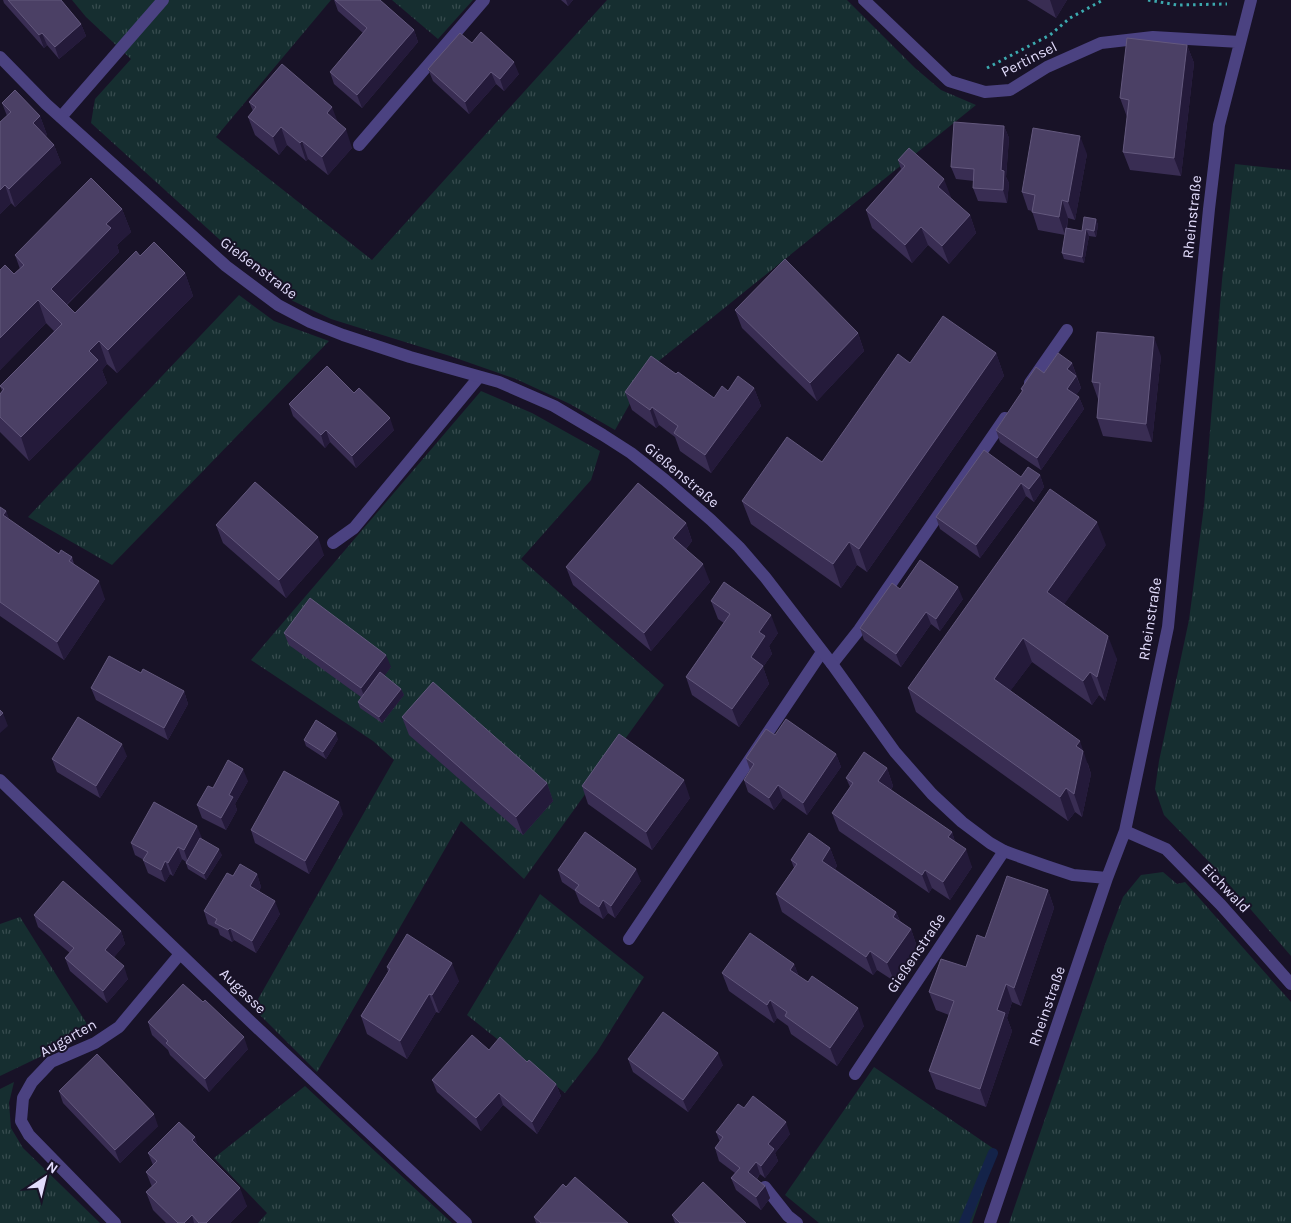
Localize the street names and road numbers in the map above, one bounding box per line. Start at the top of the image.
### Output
street label: Pertinsel [998,37,1060,81]
street label: Rheinstraße [1179,174,1205,260]
street label: Gießenstraße [217,233,301,303]
street label: Gießenstraße [641,439,723,511]
street label: Rheinstraße [1135,576,1165,662]
street label: Eichwald [1198,859,1254,917]
street label: Gießenstraße [883,910,949,996]
street label: Augasse [216,964,270,1018]
street label: Rheinstraße [1025,964,1069,1048]
street label: Augarten [36,1015,100,1061]

